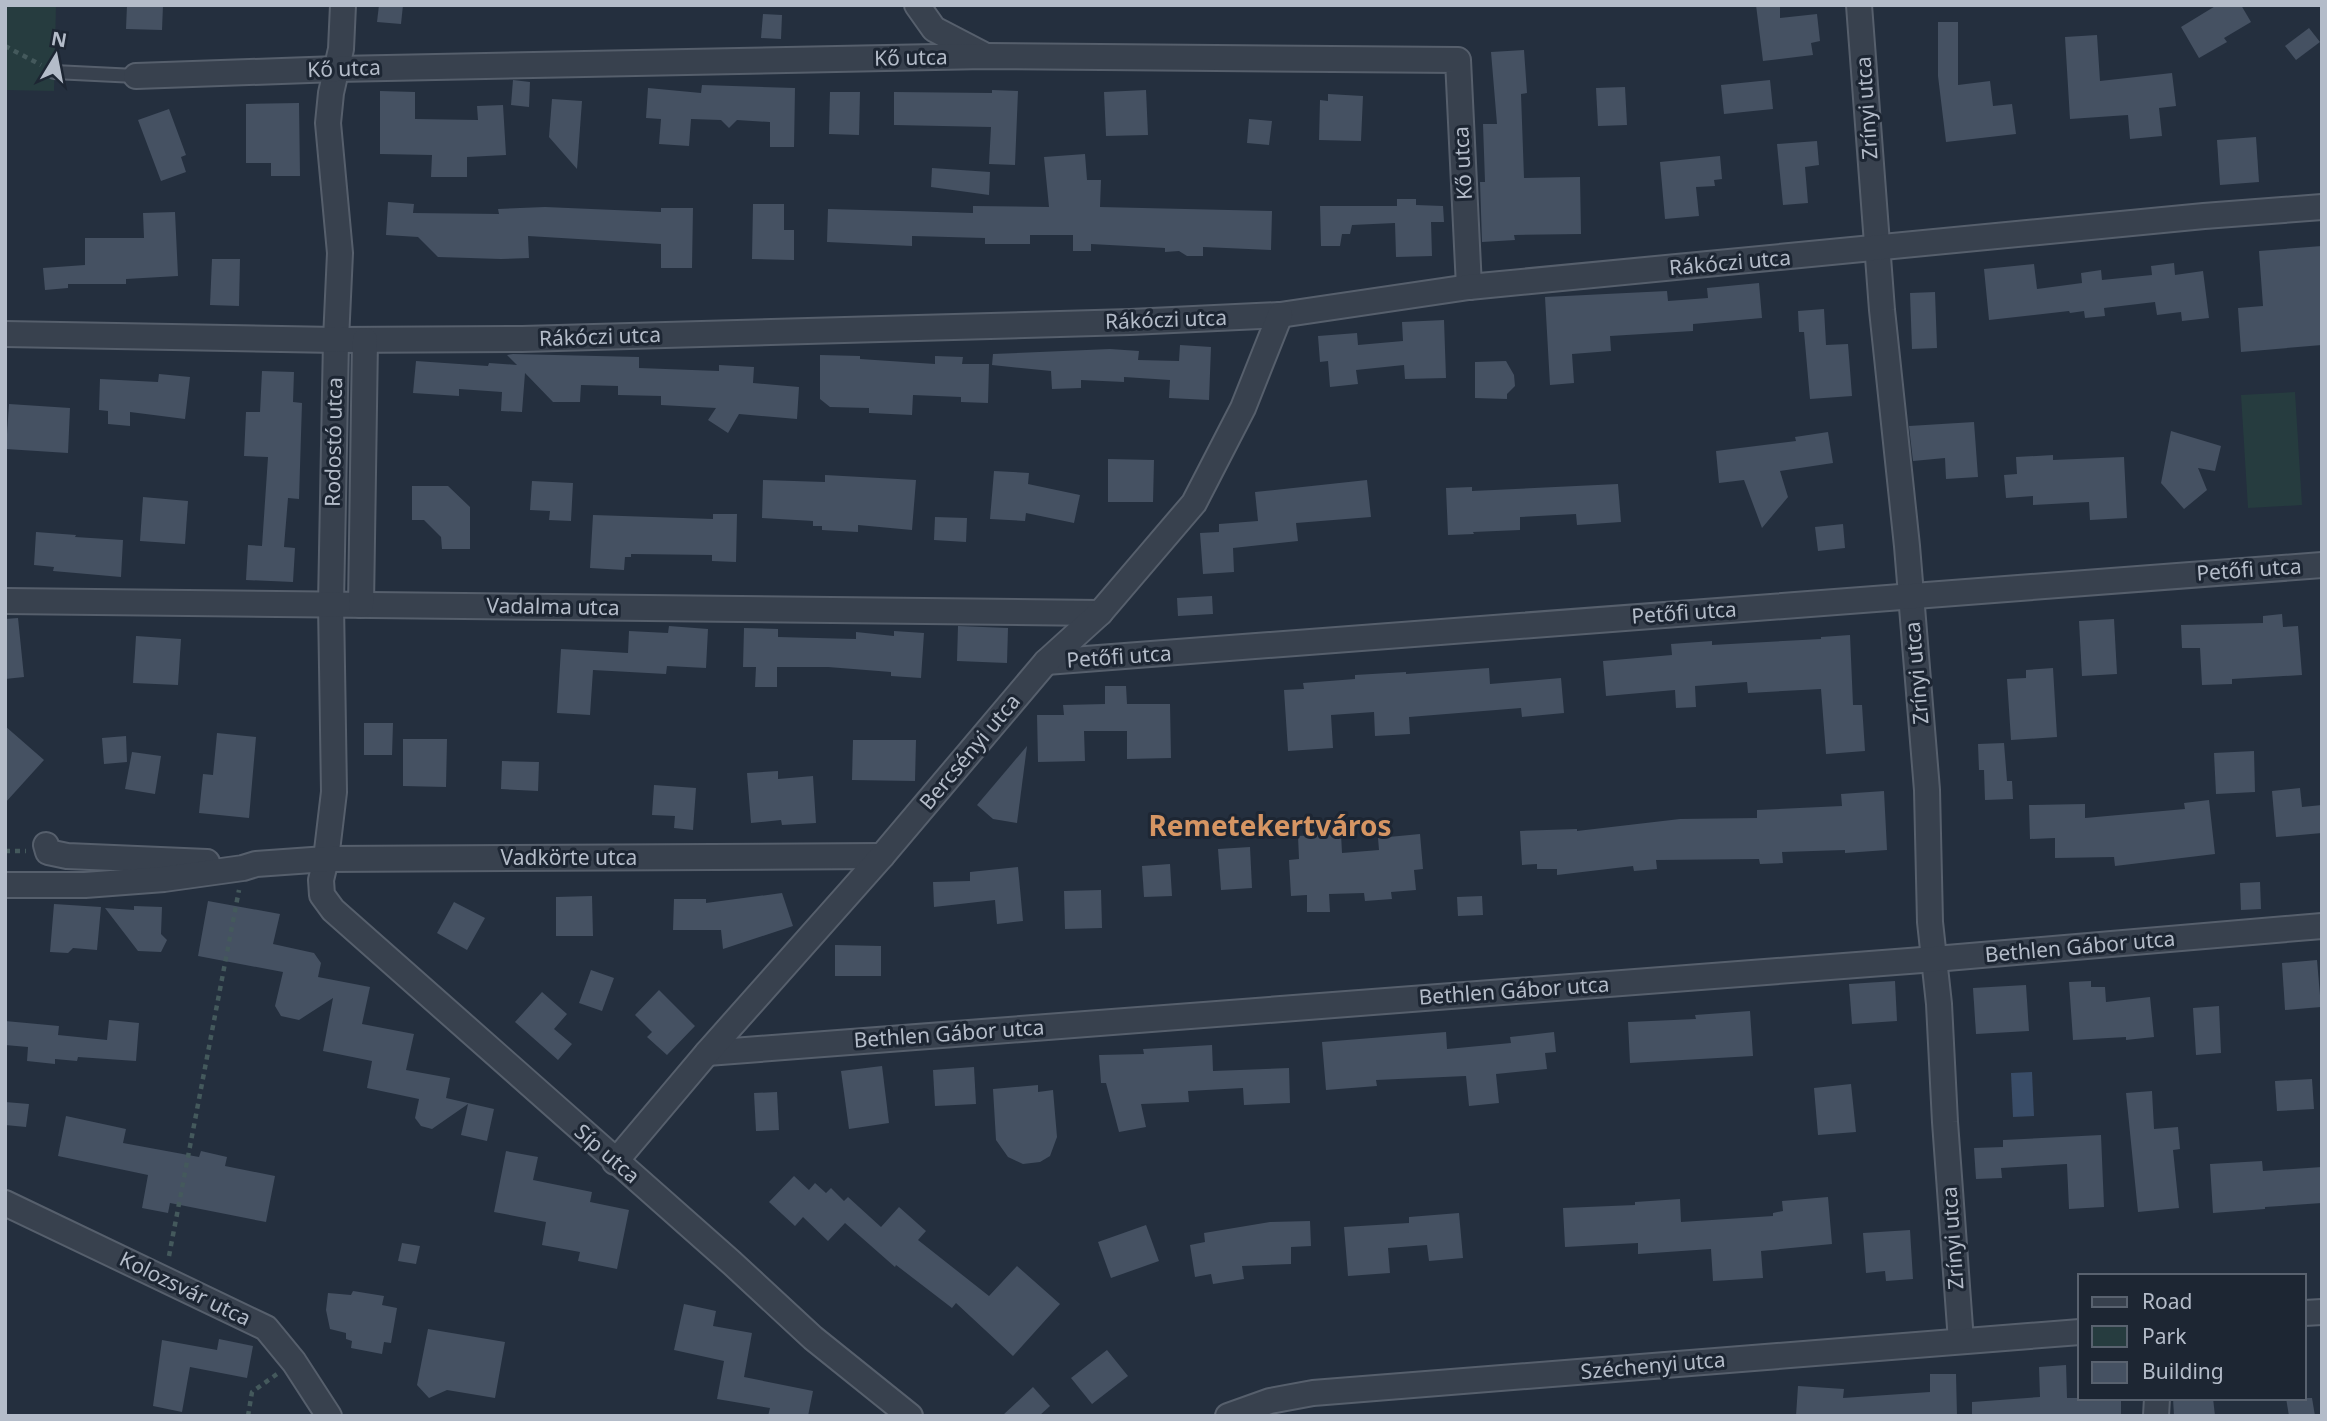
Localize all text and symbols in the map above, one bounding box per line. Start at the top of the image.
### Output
north arrow [21,21,91,91]
text: N [49,25,69,53]
street label: Kő utca [874,42,948,72]
street label: Kő utca [307,53,381,83]
street label: Zrínyi utca [1848,56,1884,160]
street label: Kő utca [1446,126,1478,201]
street label: Rákóczi utca [1668,243,1792,281]
street label: Rákóczi utca [1105,303,1227,335]
street label: Rákóczi utca [539,320,661,352]
street label: Rodostó utca [318,377,348,507]
street label: Petőfi utca [2195,551,2302,587]
street label: Vadalma utca [486,591,620,621]
street label: Petőfi utca [1630,594,1737,630]
street label: Zrínyi utca [1898,621,1934,726]
street label: Petőfi utca [1065,638,1172,674]
street label: Bercsényi utca [913,688,1026,815]
district label: Remetekertváros [1149,806,1392,844]
street label: Vadkörte utca [501,843,637,871]
street label: Bethlen Gábor utca [1984,924,2176,968]
street label: Bethlen Gábor utca [1418,969,1610,1011]
street label: Bethlen Gábor utca [853,1012,1045,1054]
street label: Síp utca [569,1117,646,1189]
street label: Zrínyi utca [1934,1186,1970,1290]
street label: Kolozsvár utca [115,1244,256,1332]
legend [2078,1274,2306,1400]
text: Road [2142,1287,2192,1315]
text: Park [2142,1322,2187,1350]
street label: Széchenyi utca [1579,1345,1726,1385]
text: Building [2142,1357,2224,1385]

